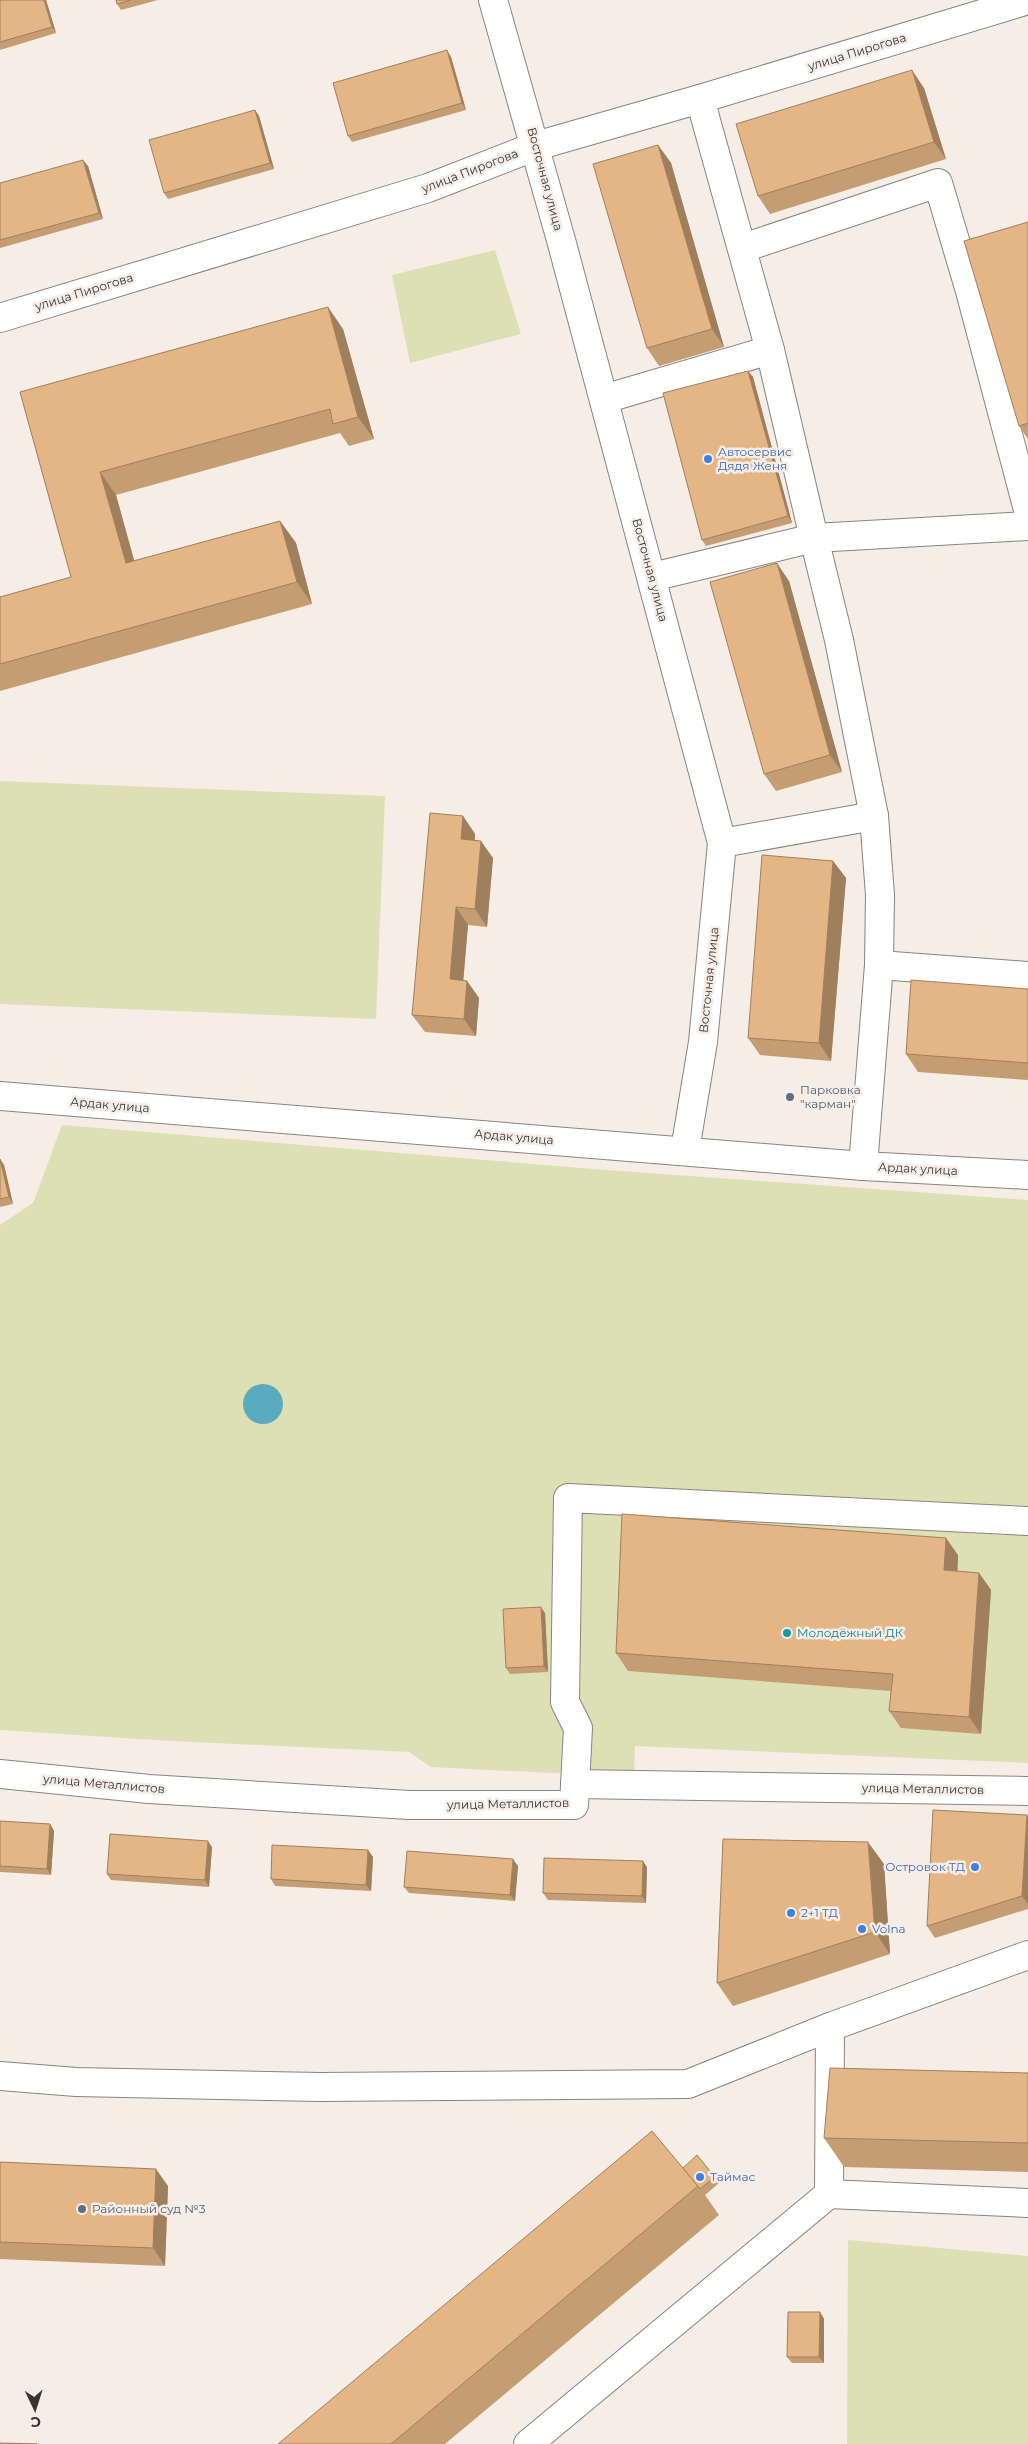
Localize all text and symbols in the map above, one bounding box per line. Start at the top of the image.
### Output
street label: улица Пирогова [805,29,908,74]
street label: Восточная улица [524,126,567,232]
street label: улица Пирогова [419,145,520,196]
street label: улица Пирогова [32,269,135,314]
place label: Автосервис Дядя Женя [718,444,792,473]
marker: Автосервис Дядя Женя [702,453,714,465]
street label: Восточная улица [629,517,672,623]
street label: Восточная улица [695,926,722,1034]
place label: Парковка "карман" [800,1082,861,1111]
marker: Парковка "карман" [784,1091,796,1103]
street label: Ардак улица [70,1094,150,1115]
street label: Ардак улица [474,1126,554,1147]
street label: Ардак улица [878,1159,958,1178]
place label: Молодёжный ДК [797,1625,904,1640]
marker: Молодёжный ДК [781,1627,793,1639]
street label: улица Металлистов [41,1771,166,1796]
street label: улица Металлистов [861,1780,984,1797]
street label: улица Металлистов [446,1795,569,1812]
place label: Островок ТД [885,1859,965,1874]
marker: Островок ТД [969,1861,981,1873]
place label: 2+1 ТД [801,1905,839,1920]
marker: 2+1 ТД [785,1907,797,1919]
place label: Volna [872,1921,906,1936]
marker: Volna [856,1923,868,1935]
place label: Таймас [710,2169,755,2184]
marker: Таймас [694,2171,706,2183]
place label: Районный суд №3 [92,2201,206,2216]
marker: Районный суд №3 [76,2203,88,2215]
north arrow [10,2384,60,2434]
text: С [30,2413,42,2431]

